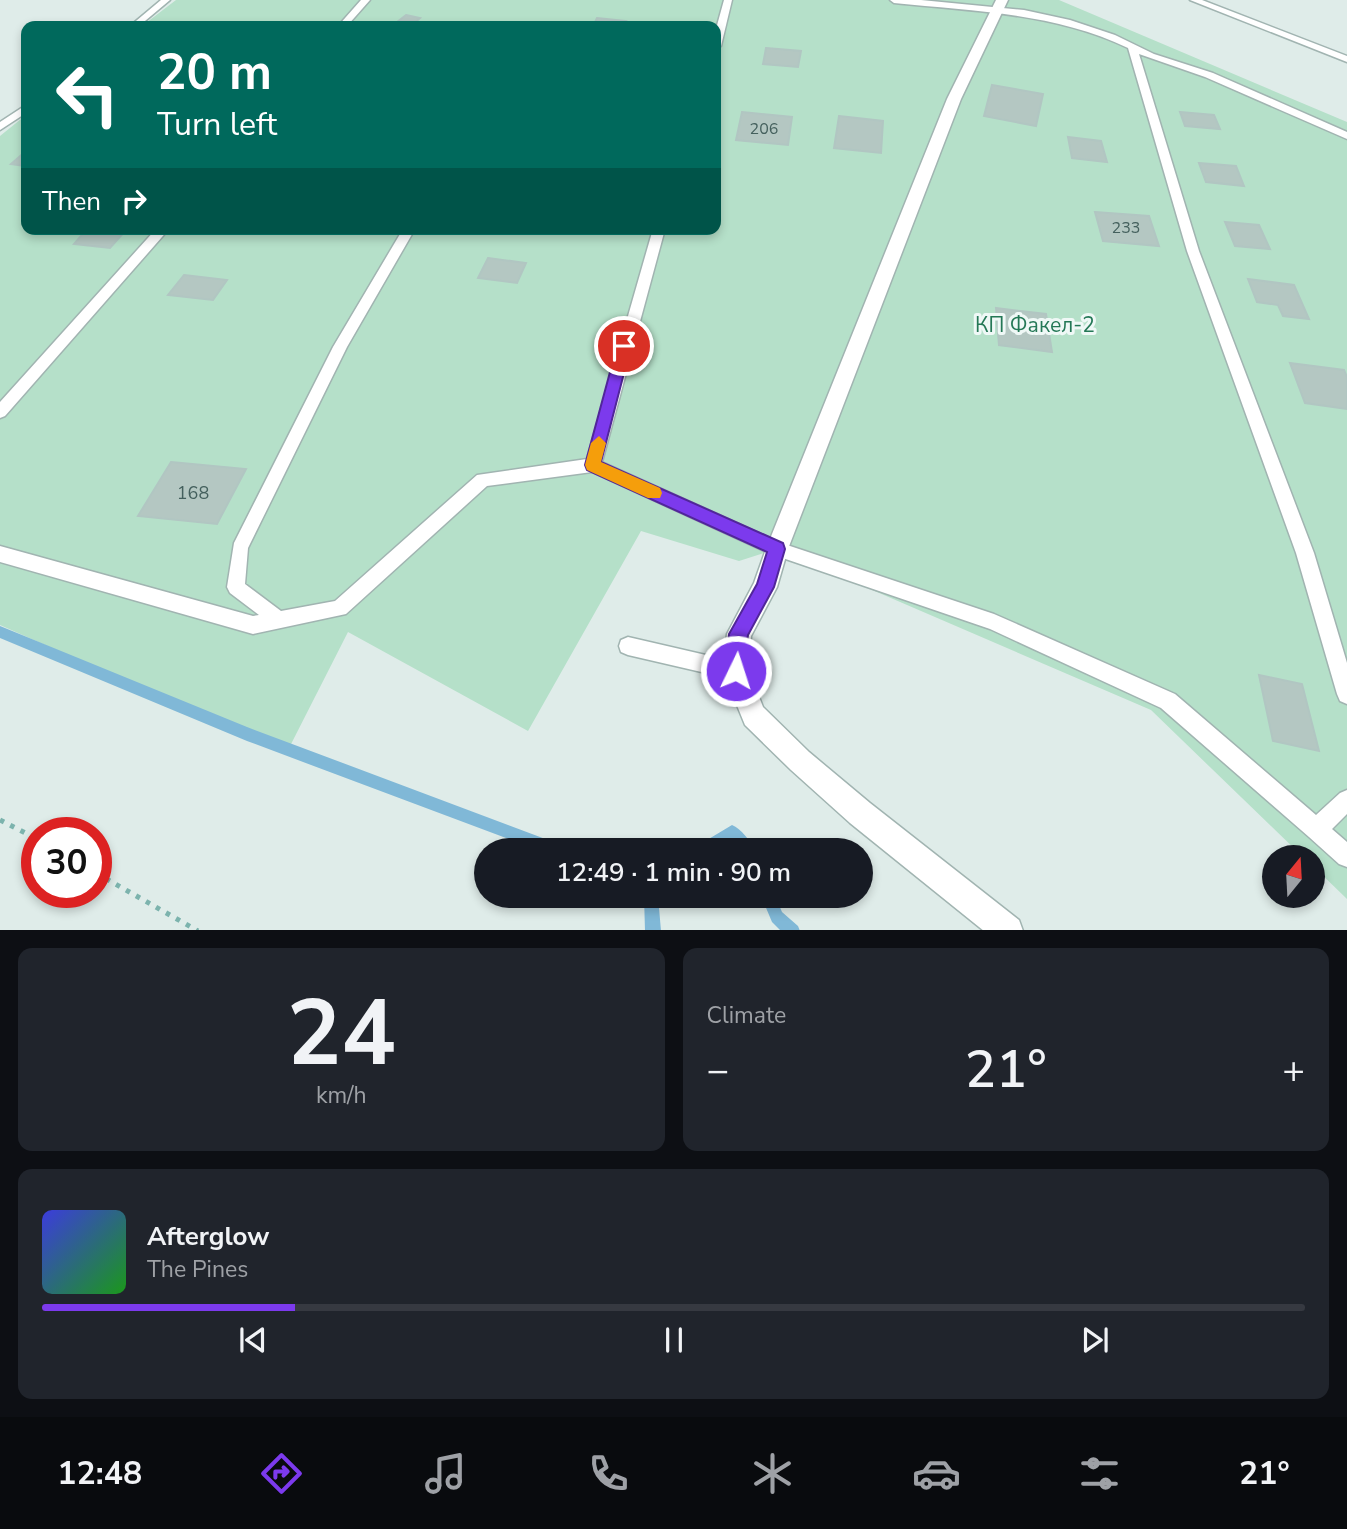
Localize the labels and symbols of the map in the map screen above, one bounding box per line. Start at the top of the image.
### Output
house number: 206 [750,118,778,140]
house number: 233 [1112,217,1140,239]
park label: КП Факел-2 [975,311,1095,339]
pin [594,316,654,376]
house number: 168 [177,481,209,505]
position arrow [699,634,773,708]
speed limit sign: 30 [21,817,112,908]
north arrow [1262,845,1325,908]

